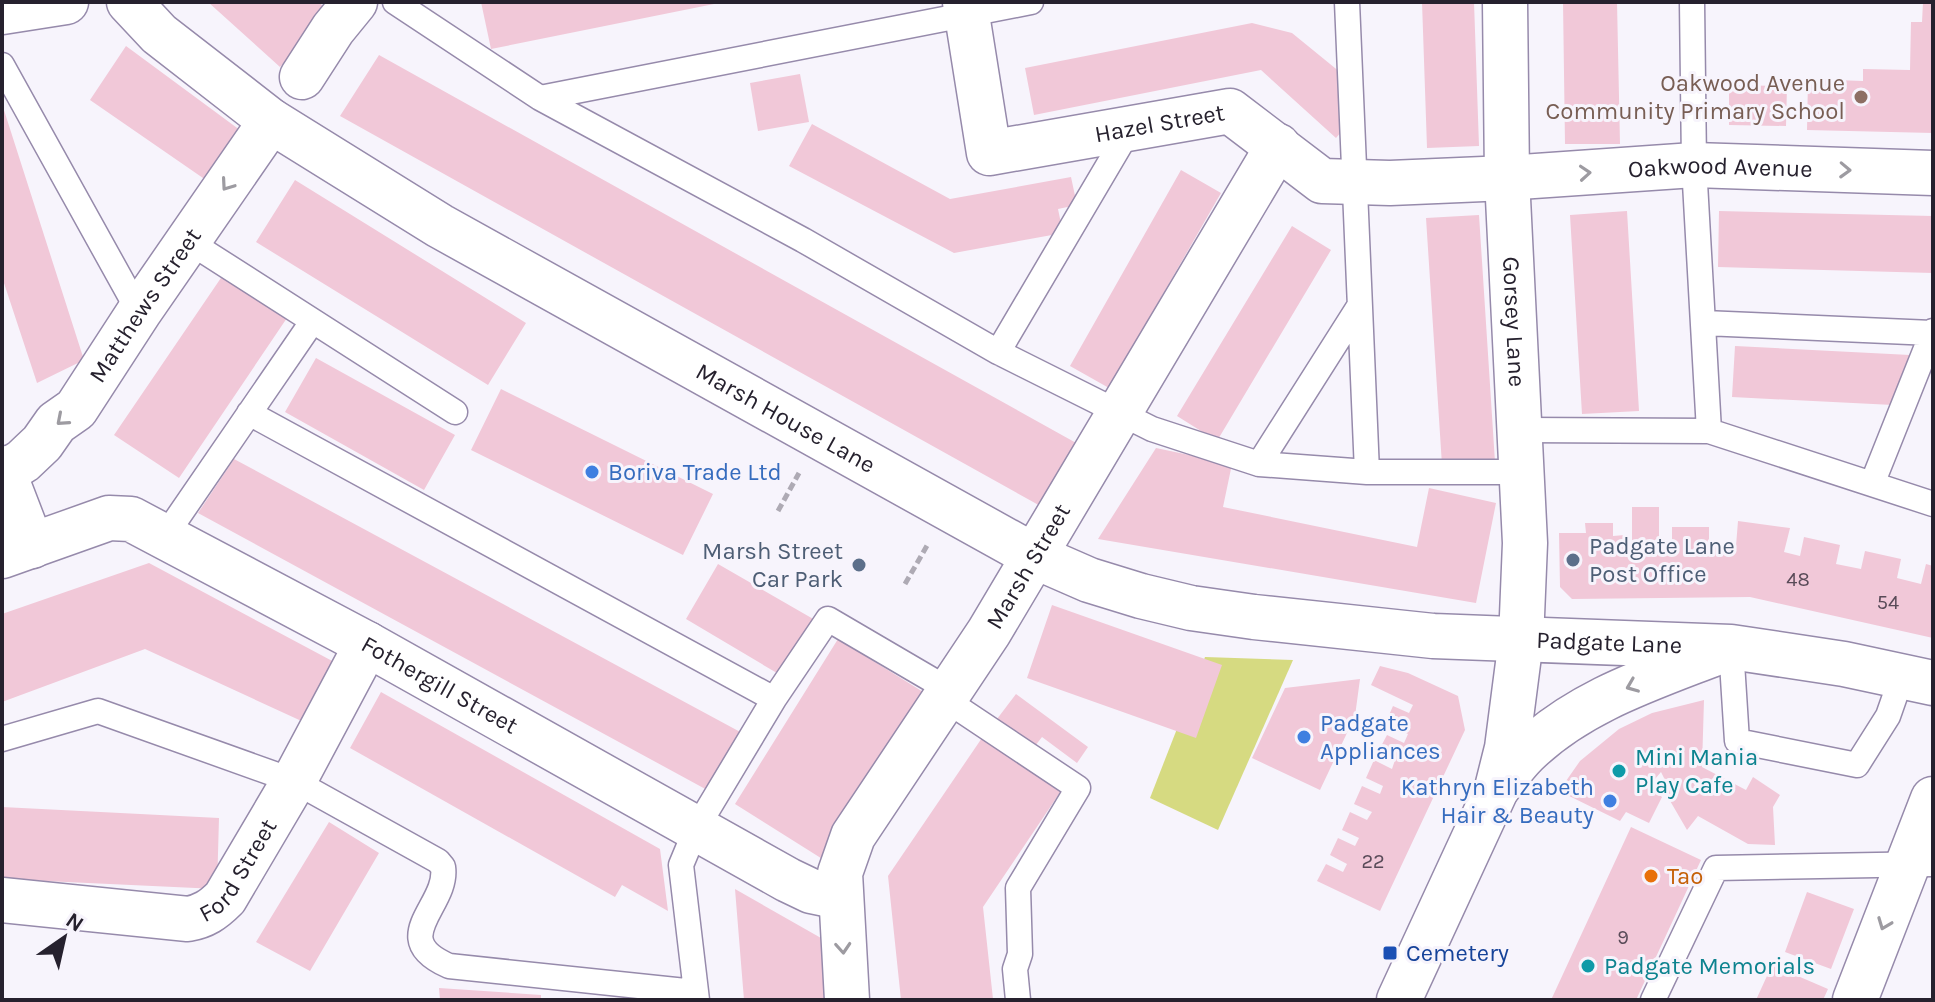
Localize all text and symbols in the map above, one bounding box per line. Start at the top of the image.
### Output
place label: Oakwood Avenue Community Primary School [1546,69,1845,125]
marker: Oakwood Avenue Community Primary School [1852,88,1870,106]
street label: Hazel Street [1092,98,1227,148]
street label: Oakwood Avenue [1627,151,1813,184]
one-way arrow [1839,162,1852,179]
one-way arrow [1579,165,1592,182]
one-way arrow [221,177,236,191]
street label: Matthews Street [83,223,207,388]
street label: Gorsey Lane [1497,256,1531,388]
street label: Marsh House Lane [691,357,880,479]
one-way arrow [57,410,72,425]
place label: Boriva Trade Ltd [608,458,782,486]
marker: Boriva Trade Ltd [583,463,601,481]
street label: Marsh Street [980,499,1076,634]
place label: Padgate Lane Post Office [1589,532,1735,588]
place label: Marsh Street Car Park [702,537,843,593]
marker: Padgate Lane Post Office [1564,551,1582,569]
marker: Marsh Street Car Park [850,556,868,574]
house number: 48 [1786,568,1810,591]
house number: 54 [1877,591,1899,614]
street label: Padgate Lane [1536,626,1683,659]
street label: Fothergill Street [357,630,523,740]
one-way arrow [1626,676,1640,693]
place label: Padgate Appliances [1320,709,1441,765]
marker: Padgate Appliances [1295,728,1313,746]
place label: Mini Mania Play Cafe [1635,743,1758,799]
marker: Mini Mania Play Cafe [1610,762,1628,780]
place label: Kathryn Elizabeth Hair & Beauty [1401,773,1594,829]
marker: Kathryn Elizabeth Hair & Beauty [1601,792,1619,810]
street label: Ford Street [194,814,283,928]
house number: 22 [1361,850,1385,873]
place label: Tao [1667,862,1703,890]
marker: Tao [1642,867,1660,885]
north arrow [24,898,104,978]
text: N [61,907,88,937]
one-way arrow [1877,916,1894,930]
house number: 9 [1617,926,1629,949]
place label: Cemetery [1406,939,1509,967]
one-way arrow [834,942,851,955]
marker: Cemetery [1381,944,1399,962]
place label: Padgate Memorials [1604,952,1815,980]
marker: Padgate Memorials [1579,957,1597,975]

